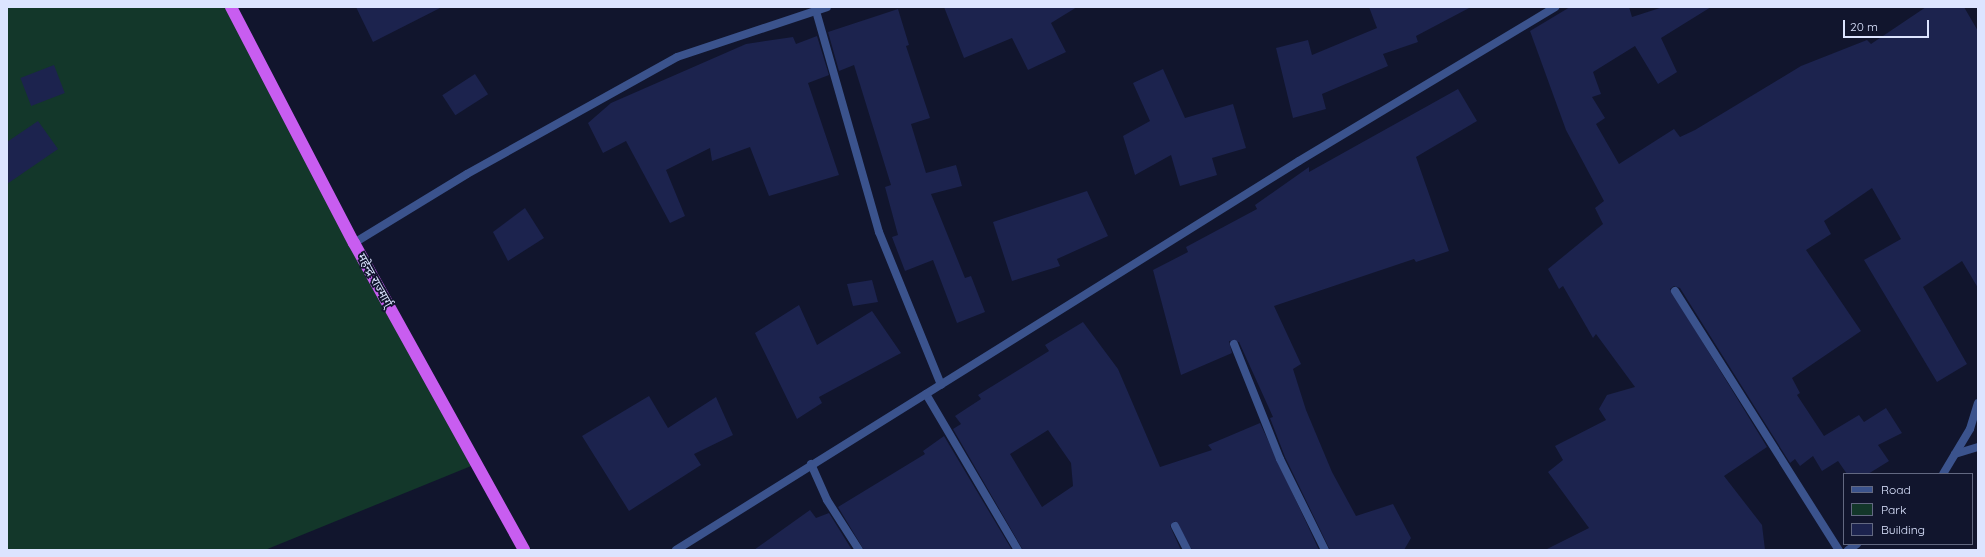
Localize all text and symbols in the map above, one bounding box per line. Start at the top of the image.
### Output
scale bar [1845,12,1931,38]
text: 20 m [1850,19,1878,34]
street label: महेन्द्र राज्मार्ग् [354,251,396,309]
legend [1843,473,1973,545]
text: Road [1881,482,1911,497]
text: Park [1881,502,1906,517]
text: Building [1881,522,1925,537]

